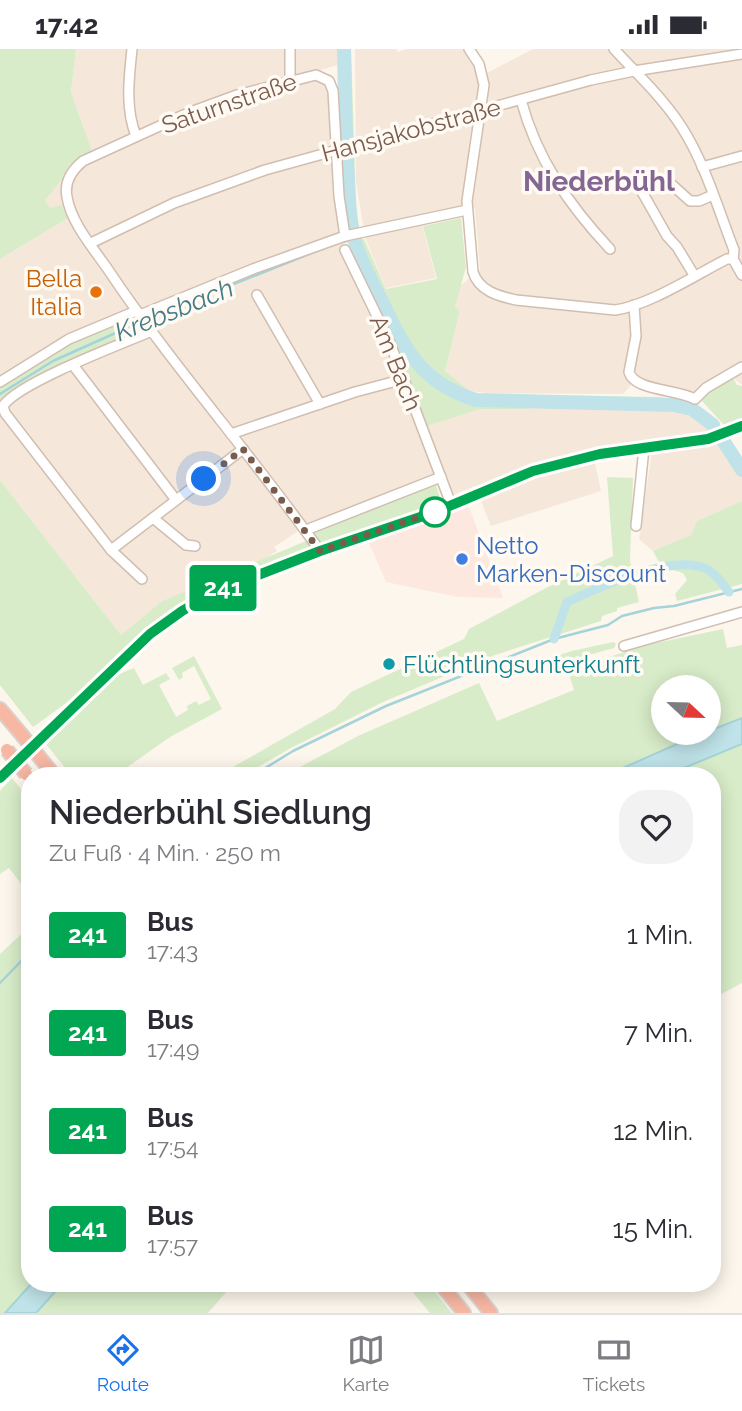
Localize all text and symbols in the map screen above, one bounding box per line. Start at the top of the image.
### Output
text: 17:42 [35,10,98,40]
street label: Saturnstraße [158,66,300,140]
street label: Hansjakobstraße [318,92,504,168]
district label: Niederbühl [523,165,675,198]
place label: Bella Italia [26,264,82,321]
water label: Krebsbach [110,273,238,347]
marker: Bella Italia [88,284,104,300]
street label: Am Bach [364,311,428,415]
your location [186,461,221,496]
unlabelled marker [420,497,450,527]
place label: Netto Marken-Discount [476,531,666,588]
marker: Netto Marken-Discount [454,551,470,567]
line badge: 241 [183,565,263,611]
text: 241 [203,573,243,602]
place label: Flüchtlingsunterkunft [403,650,640,679]
marker: Flüchtlingsunterkunft [381,656,397,672]
north arrow [651,675,721,745]
map controls [651,675,721,745]
button: heart [619,790,693,864]
text: Niederbühl Siedlung [49,793,372,832]
text: Zu Fuß · 4 Min. · 250 m [49,839,281,866]
text: Bus [147,907,194,937]
text: 241 [68,920,107,949]
text: 1 Min. [627,920,693,950]
text: 17:43 [147,937,198,964]
text: Bus [147,1005,194,1035]
text: 241 [68,1018,107,1047]
text: 7 Min. [624,1018,693,1048]
text: 17:49 [147,1035,199,1062]
text: Bus [147,1103,194,1133]
text: 241 [68,1116,107,1145]
text: 12 Min. [613,1116,693,1146]
text: 17:54 [147,1133,198,1160]
text: Bus [147,1201,194,1231]
text: 241 [68,1214,107,1243]
text: 15 Min. [613,1214,693,1244]
text: 17:57 [147,1231,198,1258]
tab: Route [97,1331,149,1395]
tab: Karte [343,1331,389,1395]
tab: Tickets [583,1331,645,1395]

